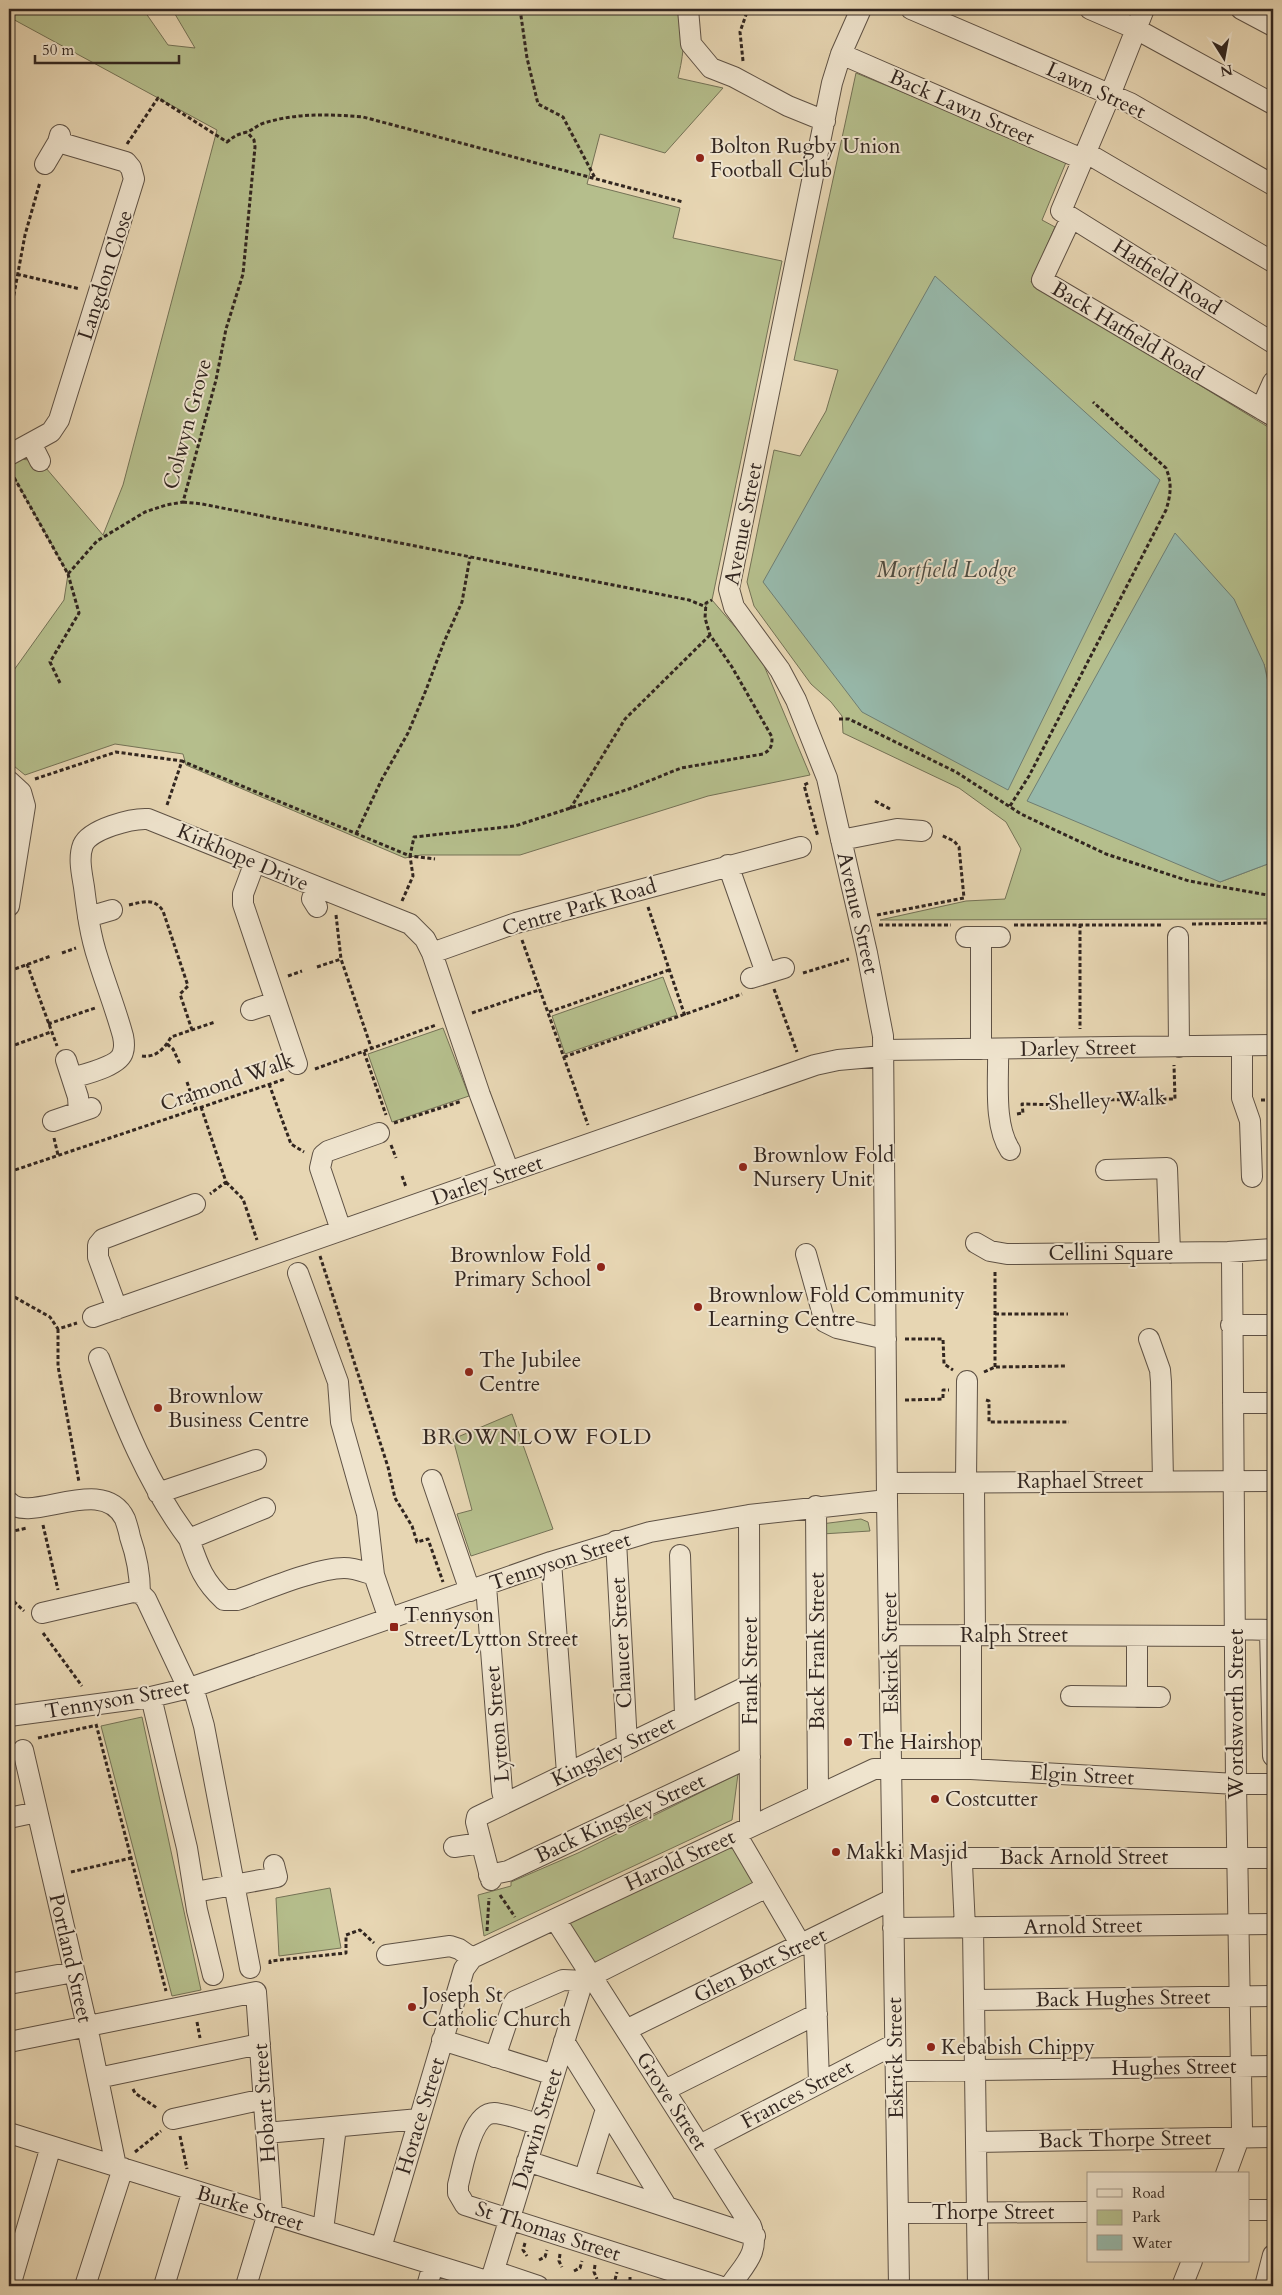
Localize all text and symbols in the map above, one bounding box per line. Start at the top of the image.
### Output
scale bar [35,32,179,64]
north arrow [1200,32,1250,82]
text: 50 m [42,40,74,60]
street label: Lawn Street [1041,55,1151,126]
text: N [1219,60,1234,81]
street label: Back Lawn Street [884,62,1040,153]
place label: Bolton Rugby Union Football Club [710,132,901,185]
marker: Bolton Rugby Union Football Club [694,152,706,164]
street label: Langdon Close [71,207,140,344]
street label: Hatfield Road [1107,233,1227,322]
street label: Back Hatfield Road [1046,275,1209,388]
street label: Colwyn Grove [156,356,219,493]
street label: Avenue Street [717,460,770,588]
water label: Mortfield Lodge [877,555,1016,585]
street label: Kirkhope Drive [172,817,313,898]
street label: Avenue Street [829,849,886,977]
street label: Centre Park Road [499,872,660,943]
street label: Darley Street [1020,1033,1137,1064]
street label: Cramond Walk [156,1046,299,1119]
street label: Shelley Walk [1048,1083,1167,1118]
place label: Brownlow Fold Nursery Unit [753,1141,894,1194]
street label: Darley Street [428,1148,547,1213]
marker: Brownlow Fold Nursery Unit [737,1161,749,1173]
street label: Cellini Square [1048,1239,1174,1268]
place label: Brownlow Fold Primary School [450,1241,591,1294]
marker: Brownlow Fold Primary School [595,1261,607,1273]
place label: Brownlow Fold Community Learning Centre [708,1281,965,1334]
marker: Brownlow Fold Community Learning Centre [692,1301,704,1313]
place label: The Jubilee Centre [479,1346,581,1399]
marker: The Jubilee Centre [463,1366,475,1378]
place label: Brownlow Business Centre [168,1382,309,1435]
marker: Brownlow Business Centre [152,1402,164,1414]
district label: BROWNLOW FOLD [422,1422,652,1452]
street label: Raphael Street [1017,1467,1144,1496]
street label: Tennyson Street [486,1525,635,1598]
street label: Back Frank Street [803,1572,832,1730]
street label: Chaucer Street [604,1576,639,1709]
street label: Eskrick Street [875,1591,906,1714]
place label: Tennyson Street/Lytton Street [404,1601,578,1654]
street label: Frank Street [736,1617,765,1725]
marker: Tennyson Street/Lytton Street [388,1621,400,1633]
street label: Ralph Street [960,1621,1068,1650]
street label: Wordsworth Street [1222,1628,1251,1800]
street label: Lytton Street [478,1664,517,1783]
street label: Tennyson Street [42,1672,192,1726]
street label: Kingsley Street [546,1709,680,1794]
place label: The Hairshop [858,1728,981,1757]
marker: The Hairshop [842,1736,854,1748]
street label: Elgin Street [1029,1758,1135,1793]
street label: Back Kingsley Street [531,1766,710,1871]
place label: Costcutter [945,1785,1038,1814]
marker: Costcutter [929,1793,941,1805]
street label: Harold Street [620,1822,740,1899]
place label: Makki Masjid [846,1838,968,1867]
street label: Back Arnold Street [1000,1843,1169,1872]
marker: Makki Masjid [830,1846,842,1858]
street label: Portland Street [42,1891,100,2026]
street label: Arnold Street [1023,1911,1143,1942]
street label: Glen Bott Street [689,1921,832,2010]
place label: Joseph St Catholic Church [419,1981,571,2034]
street label: Back Hughes Street [1035,1982,1211,2015]
street label: Eskrick Street [880,1996,911,2119]
marker: Joseph St Catholic Church [406,2001,418,2013]
place label: Kebabish Chippy [941,2033,1095,2062]
marker: Kebabish Chippy [925,2041,937,2053]
street label: Hobart Street [246,2042,283,2164]
street label: Grove Street [629,2046,714,2156]
street label: Hughes Street [1111,2052,1237,2083]
street label: Frances Street [736,2053,859,2136]
street label: Horace Street [389,2054,452,2178]
street label: Darwin Street [505,2065,570,2193]
street label: Back Thorpe Street [1038,2123,1212,2156]
legend [1087,2172,1250,2262]
street label: Burke Street [193,2178,307,2239]
text: Road [1132,2183,1165,2203]
street label: St Thomas Street [472,2194,625,2269]
street label: Thorpe Street [932,2198,1055,2227]
text: Park [1132,2207,1161,2227]
text: Water [1131,2233,1173,2253]

